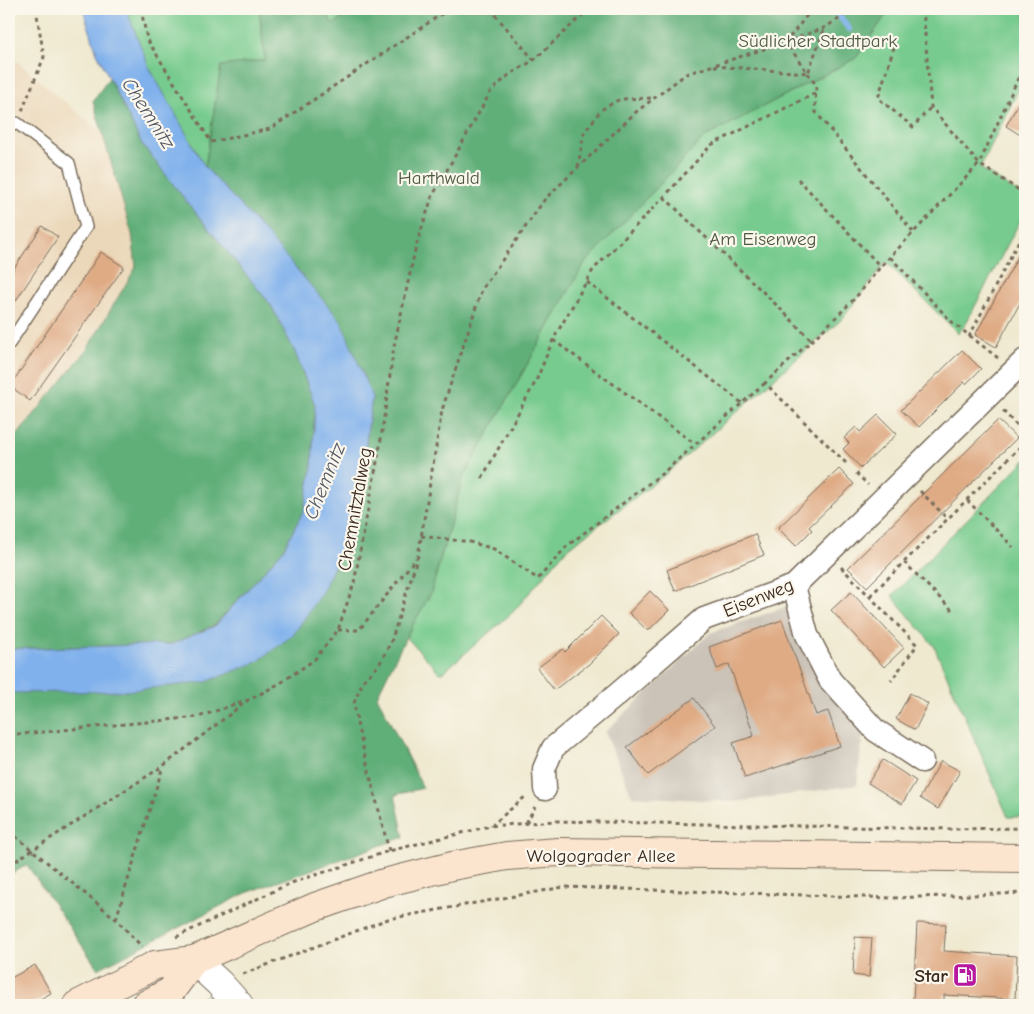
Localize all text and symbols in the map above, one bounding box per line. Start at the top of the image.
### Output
park label: Südlicher Stadtpark [739,30,898,52]
water label: Chemnitz [117,73,180,154]
park label: Harthwald [398,167,480,189]
park label: Am Eisenweg [709,228,817,250]
water label: Chemnitz [299,439,350,523]
street label: Chemnitztalweg [333,446,377,573]
street label: Eisenweg [720,574,797,622]
street label: Wolgograder Allee [527,845,675,867]
fuel station icon: Star [952,962,978,988]
place label: Star [915,965,948,987]

